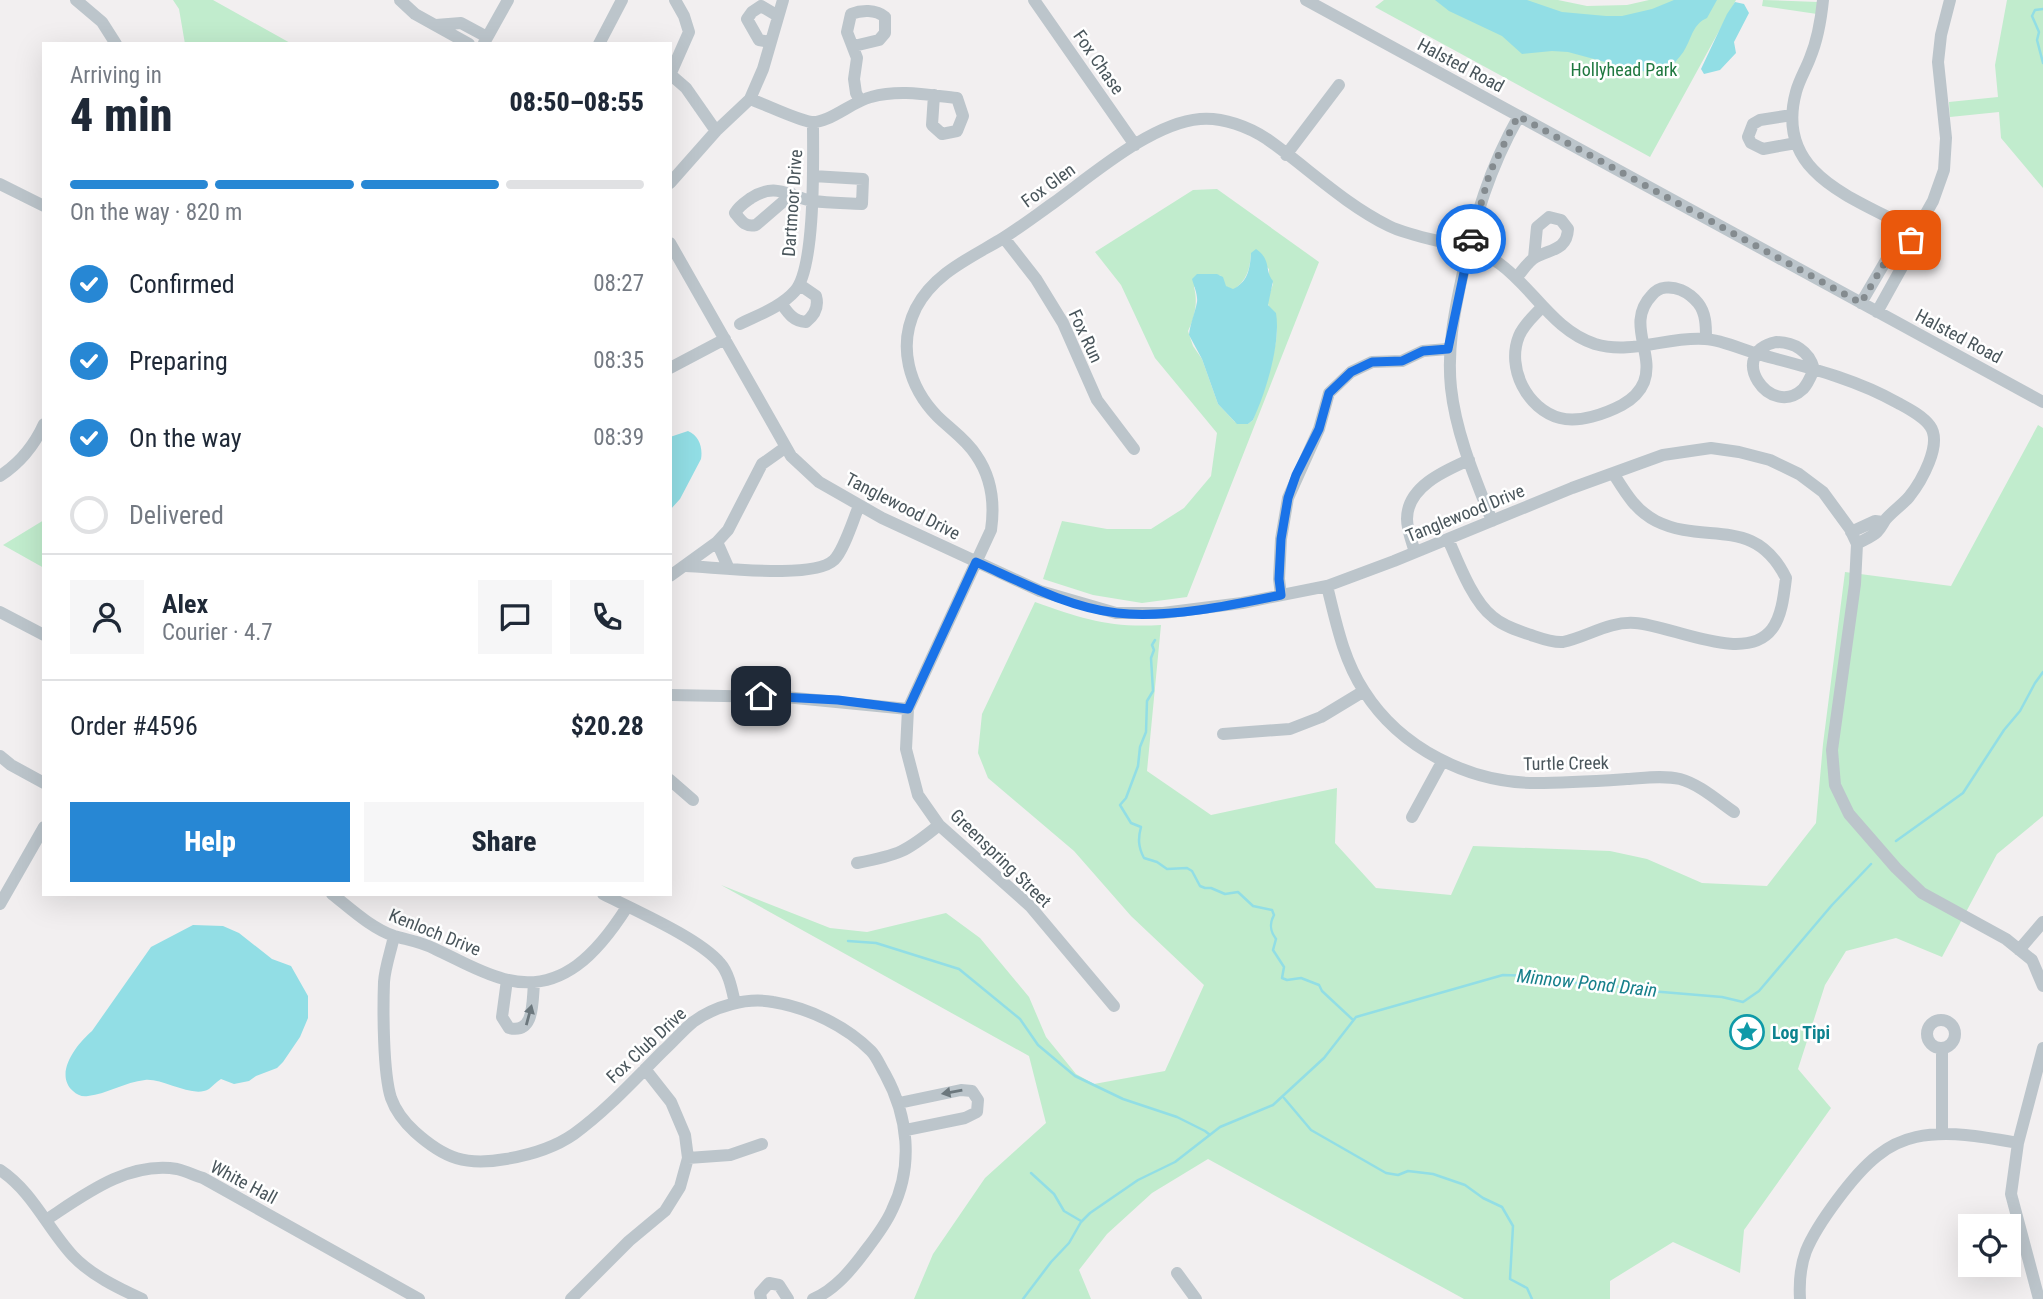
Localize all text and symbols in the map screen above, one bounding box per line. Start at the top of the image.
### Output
street label: Fox Chase [1069,26,1129,98]
street label: Halsted Road [1414,33,1508,97]
park label: Hollyhead Park [1571,59,1677,80]
text: Arriving in [70,62,162,89]
text: 08:50–08:55 [510,87,644,117]
text: 4 min [70,88,173,142]
street label: Dartmoor Drive [778,149,806,257]
street label: Fox Glen [1017,158,1079,212]
text: On the way · 820 m [70,199,242,226]
courier [1436,204,1506,274]
pin [1881,210,1941,270]
icon: car [1452,220,1490,258]
icon: bag [1892,221,1930,259]
icon: check [70,265,108,303]
text: Confirmed [129,269,235,299]
text: 08:27 [593,270,644,297]
street label: Halsted Road [1912,304,2006,368]
street label: Fox Run [1065,306,1107,366]
icon: check [70,342,108,380]
text: Preparing [129,346,228,376]
text: 08:35 [593,347,644,374]
icon: check [70,419,108,457]
text: On the way [129,423,242,453]
text: 08:39 [593,424,644,451]
street label: Tanglewood Drive [842,468,964,544]
street label: Tanglewood Drive [1403,480,1527,546]
text: Delivered [129,500,224,530]
button: person [70,580,144,654]
button: chat [478,580,552,654]
button: phone [570,580,644,654]
text: Alex [162,589,208,619]
text: Courier · 4.7 [162,619,273,646]
pin [731,666,791,726]
icon: home [742,677,780,715]
text: Order #4596 [70,711,198,741]
text: $20.28 [571,711,644,741]
street label: Turtle Creek [1523,752,1609,774]
button: Help [70,802,350,882]
button: Share [364,802,644,882]
street label: Greenspring Street [946,805,1056,911]
street label: Kenloch Drive [386,904,484,960]
water label: Minnow Pond Drain [1516,964,1658,1002]
one-way arrow [524,1003,535,1025]
street label: Fox Club Drive [602,1003,690,1087]
place icon: Log Tipi [1728,1013,1766,1051]
place label: Log Tipi [1772,1022,1830,1043]
one-way arrow [941,1087,963,1098]
street label: White Hall [207,1156,281,1208]
map controls [1958,1214,2021,1277]
button: locate [1958,1214,2021,1277]

